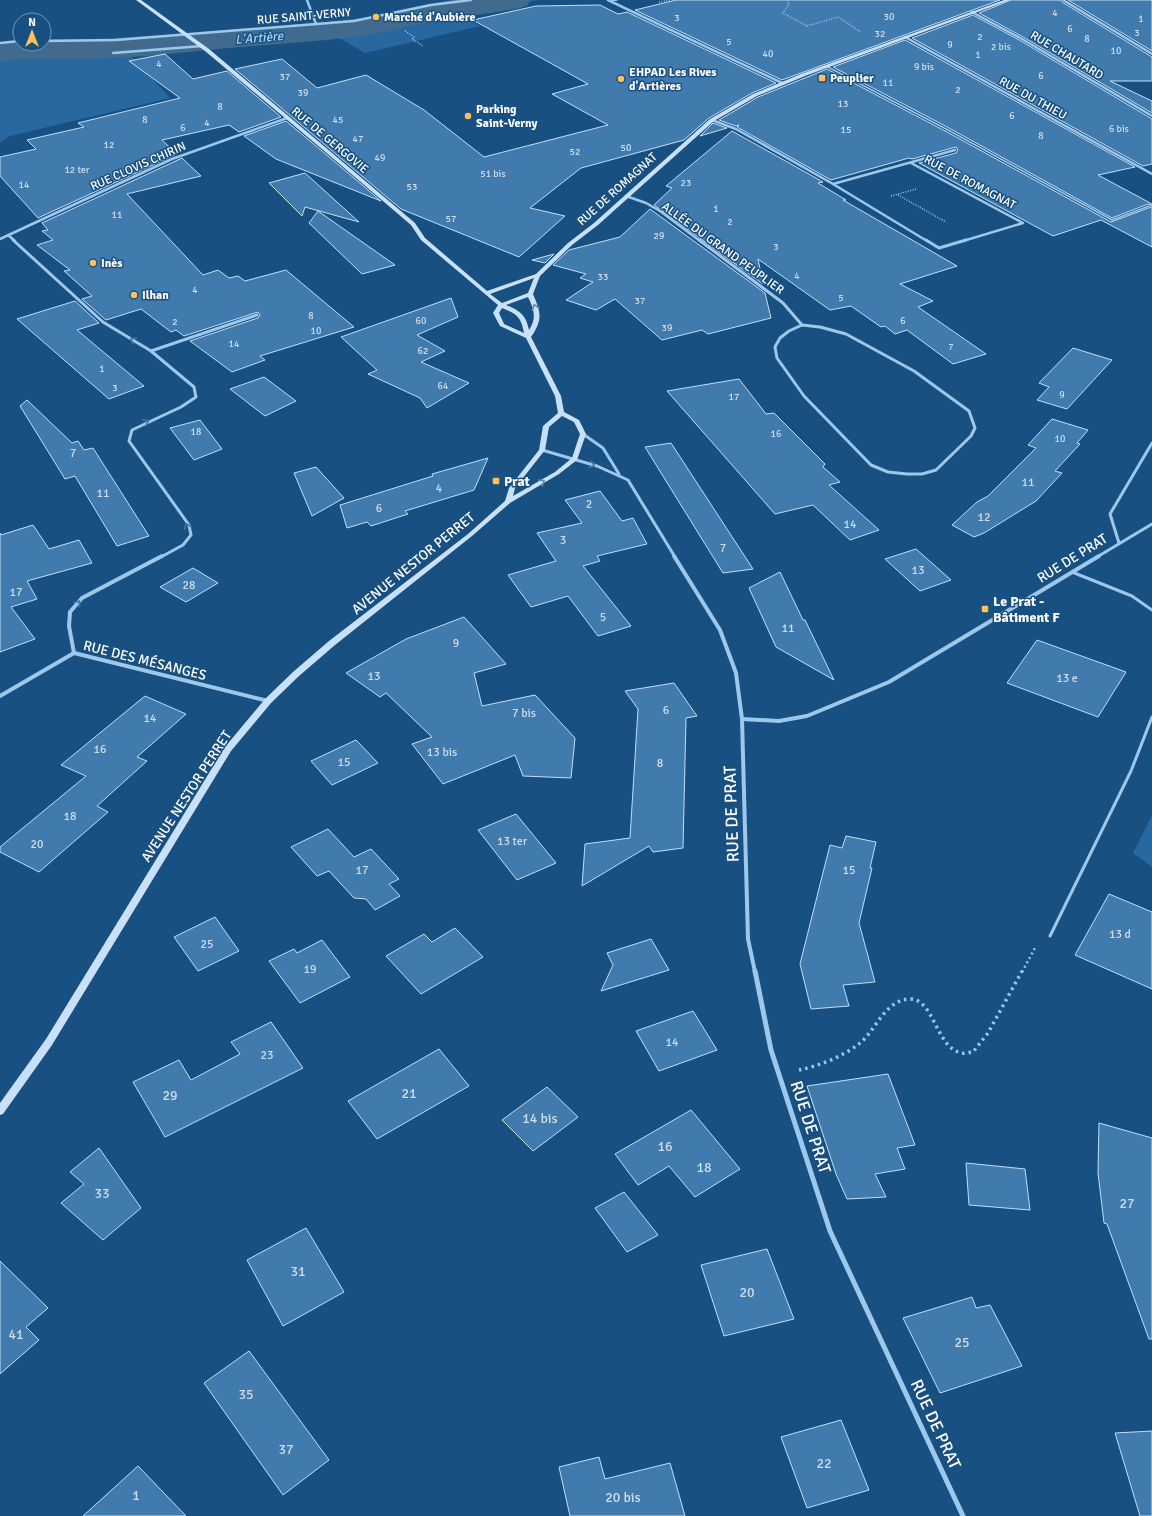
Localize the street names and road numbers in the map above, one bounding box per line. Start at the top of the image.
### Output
street label: RUE SAINT-VERNY [256,5,352,28]
street label: RUE CHAUTARD [1028,28,1106,83]
street label: RUE DU THIEU [996,74,1069,123]
street label: RUE DE GERGOVIE [288,104,371,177]
street label: RUE CLOVIS CHIRIN [88,139,188,194]
street label: RUE DE ROMAGNAT [574,150,660,229]
street label: RUE DE ROMAGNAT [921,152,1018,213]
street label: ALLÉE DU GRAND PEUPLIER [659,199,787,298]
street label: AVENUE NESTOR PERRET [348,508,478,618]
street label: RUE DE PRAT [1034,530,1111,587]
street label: RUE DES MÉSANGES [82,637,208,684]
street label: AVENUE NESTOR PERRET [138,727,235,865]
street label: RUE DE PRAT [719,765,744,863]
street label: RUE DE PRAT [786,1078,836,1177]
street label: RUE DE PRAT [906,1376,966,1473]

